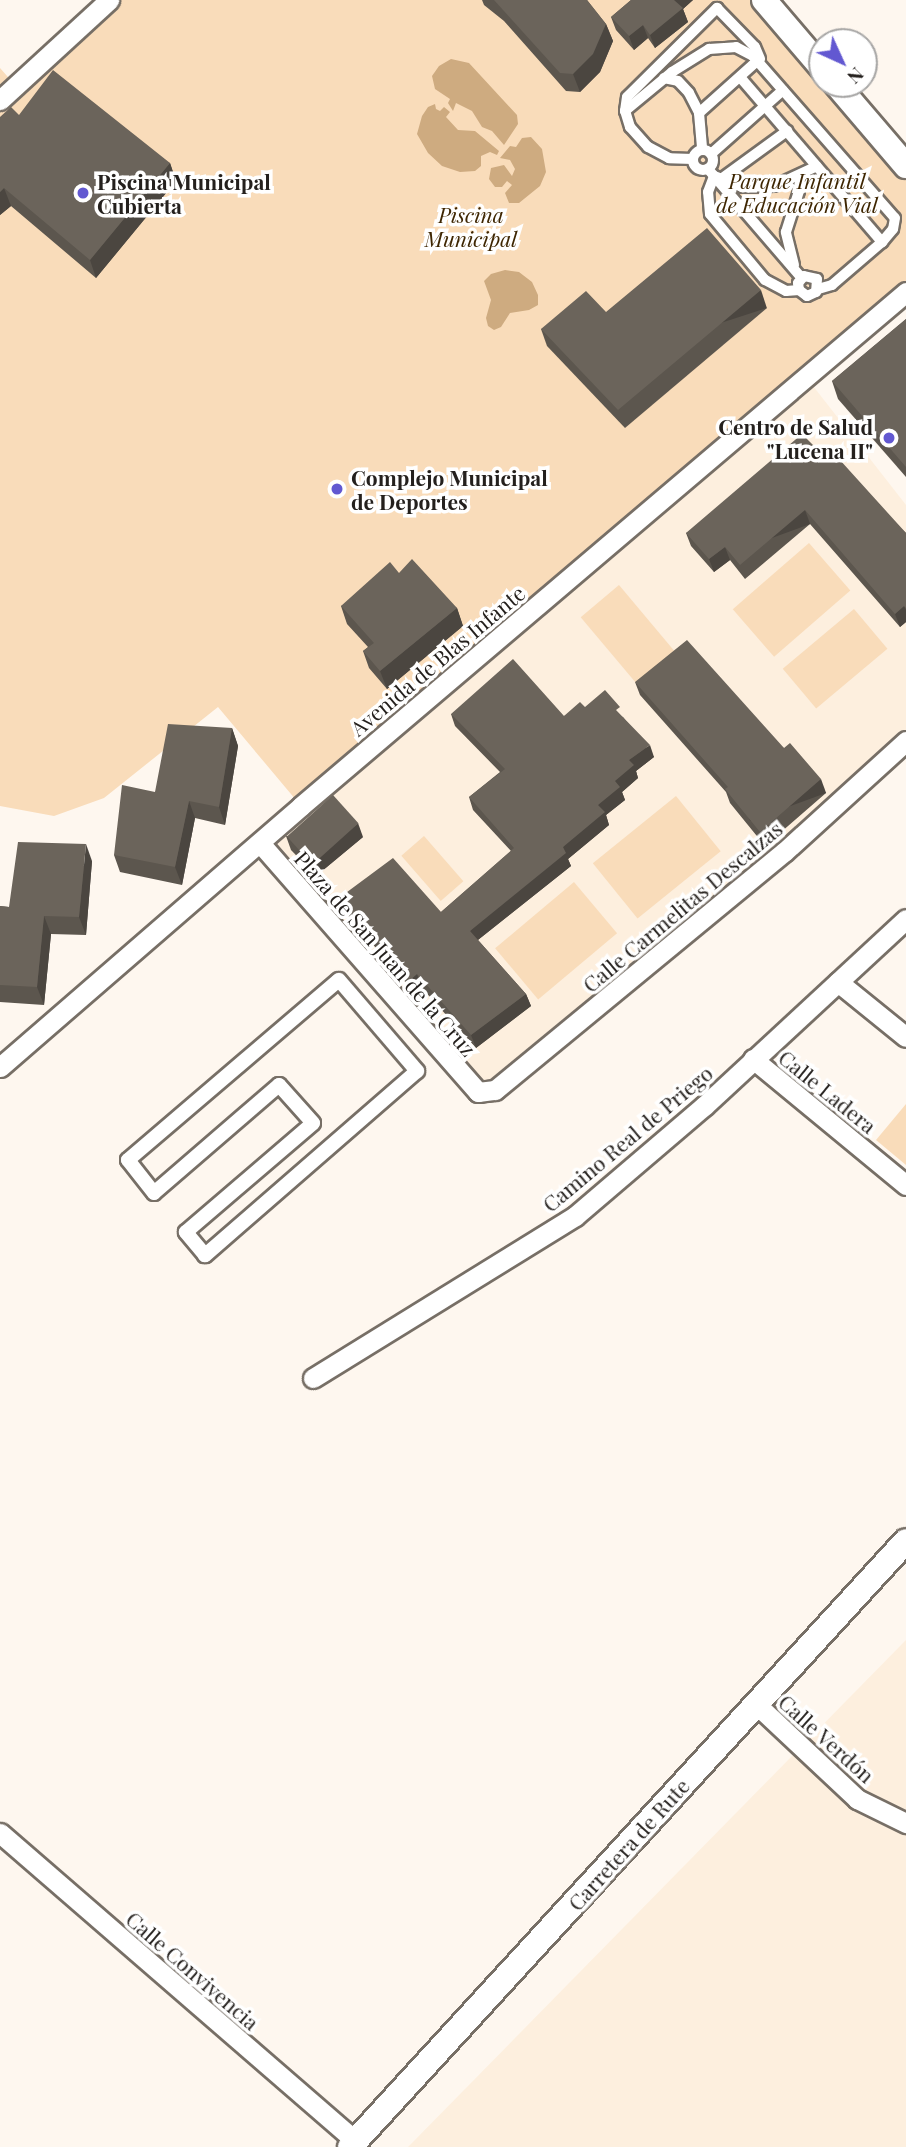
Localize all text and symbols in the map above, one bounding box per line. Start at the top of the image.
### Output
north arrow [808,28,878,98]
text: N [842,62,870,90]
park label: Parque Infantil de Educación Vial [716,167,878,217]
place label: Piscina Municipal Cubierta [97,168,271,218]
marker: Piscina Municipal Cubierta [75,185,91,201]
park label: Piscina Municipal [425,201,517,251]
place label: Centro de Salud "Lucena II" [718,413,873,463]
marker: Centro de Salud "Lucena II" [879,428,899,448]
place label: Complejo Municipal de Deportes [351,464,548,514]
marker: Complejo Municipal de Deportes [329,481,345,497]
street label: Avenida de Blas Infante [345,580,529,740]
street label: Calle Carmelitas Descalzas [577,815,787,997]
street label: Plaza de San Juan de la Cruz [290,845,482,1061]
street label: Calle Ladera [774,1044,882,1138]
street label: Camino Real de Priego [537,1060,717,1216]
street label: Calle Verdón [774,1688,880,1788]
street label: Carretera de Rute [562,1773,694,1915]
street label: Calle Convivencia [122,1906,264,2034]

